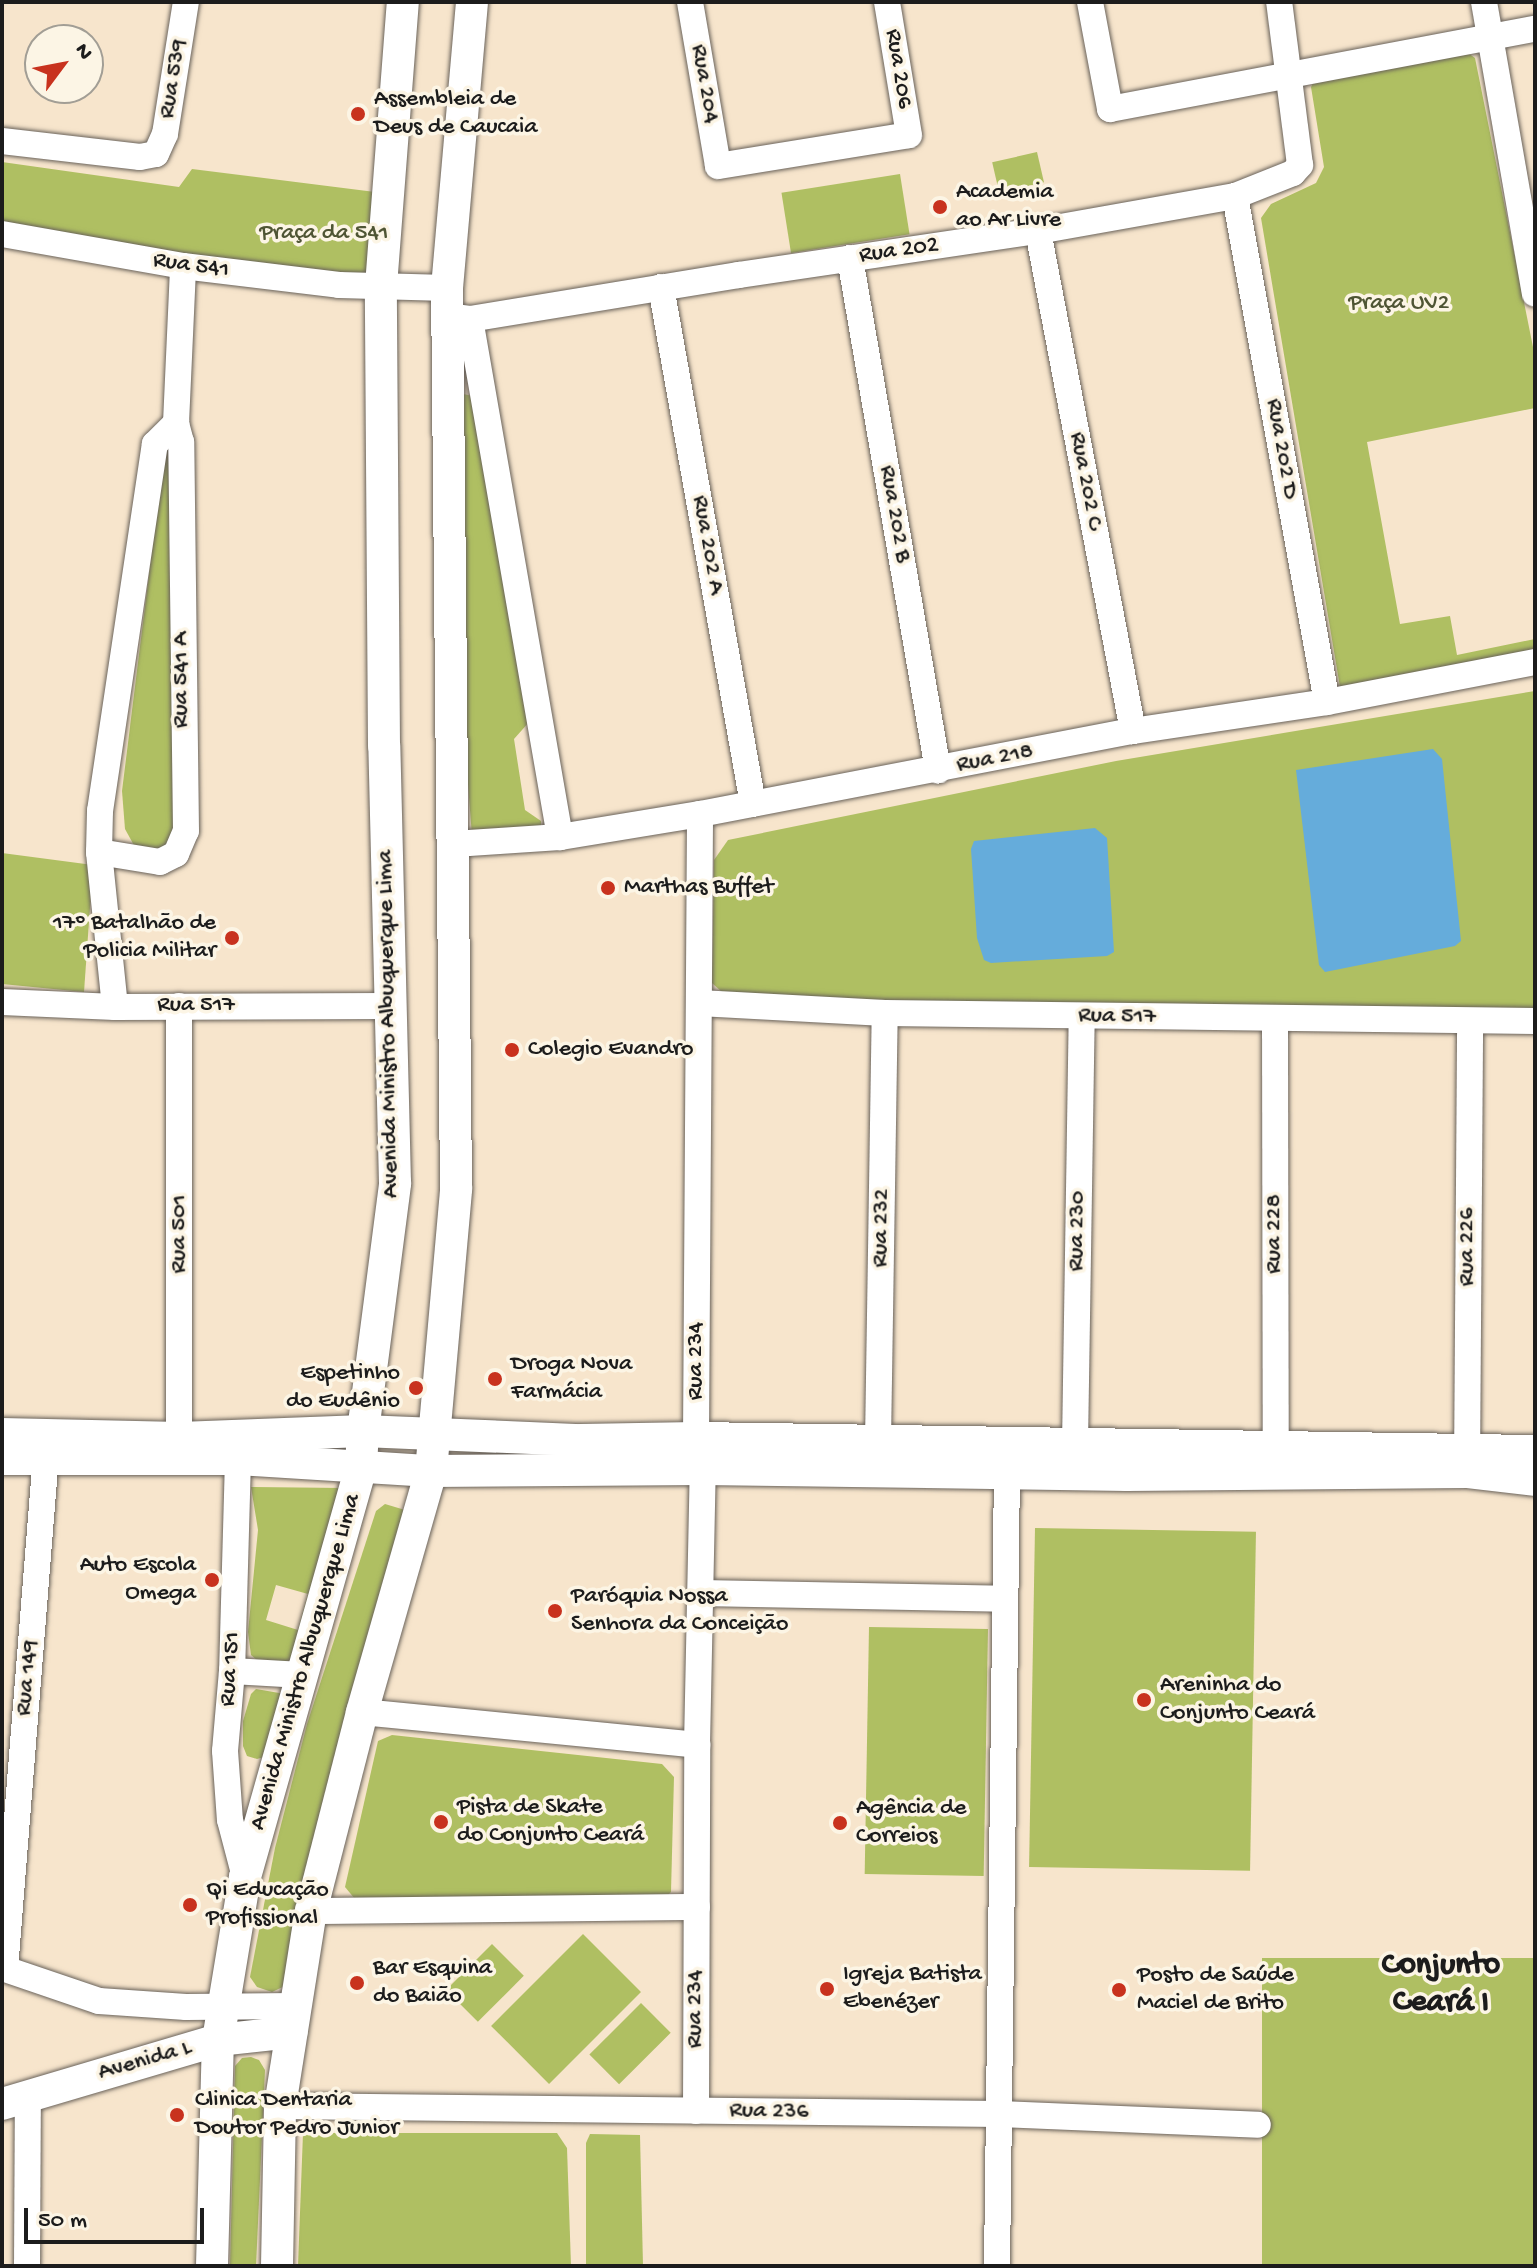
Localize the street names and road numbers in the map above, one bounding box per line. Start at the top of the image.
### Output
street label: Rua 206 [877,27,919,111]
street label: Rua 539 [154,37,194,121]
street label: Rua 204 [683,42,725,126]
street label: Rua 202 [857,231,941,271]
street label: Rua 541 [151,246,231,286]
street label: Rua 202 D [1258,397,1304,501]
street label: Rua 202 C [1061,430,1109,532]
street label: Rua 202 B [871,463,917,565]
street label: Rua 202 A [684,493,730,597]
street label: Rua 541 A [168,632,196,728]
street label: Rua 218 [954,737,1036,781]
street label: Avenida Ministro Albuquerque Lima [372,850,406,1198]
street label: Rua 517 [157,992,235,1020]
street label: Rua 517 [1078,1002,1156,1032]
street label: Rua 232 [867,1188,897,1268]
street label: Rua 230 [1063,1190,1093,1272]
street label: Rua 228 [1261,1194,1289,1274]
street label: Rua 501 [166,1195,194,1273]
street label: Rua 226 [1454,1208,1482,1286]
street label: Rua 234 [683,1322,711,1400]
street label: Avenida Ministro Albuquerque Lima [244,1491,368,1833]
street label: Rua 151 [214,1631,248,1707]
street label: Rua 149 [10,1639,46,1717]
street label: Rua 234 [682,1970,710,2048]
street label: Avenida L [95,2034,195,2088]
street label: Rua 236 [729,2097,809,2127]

